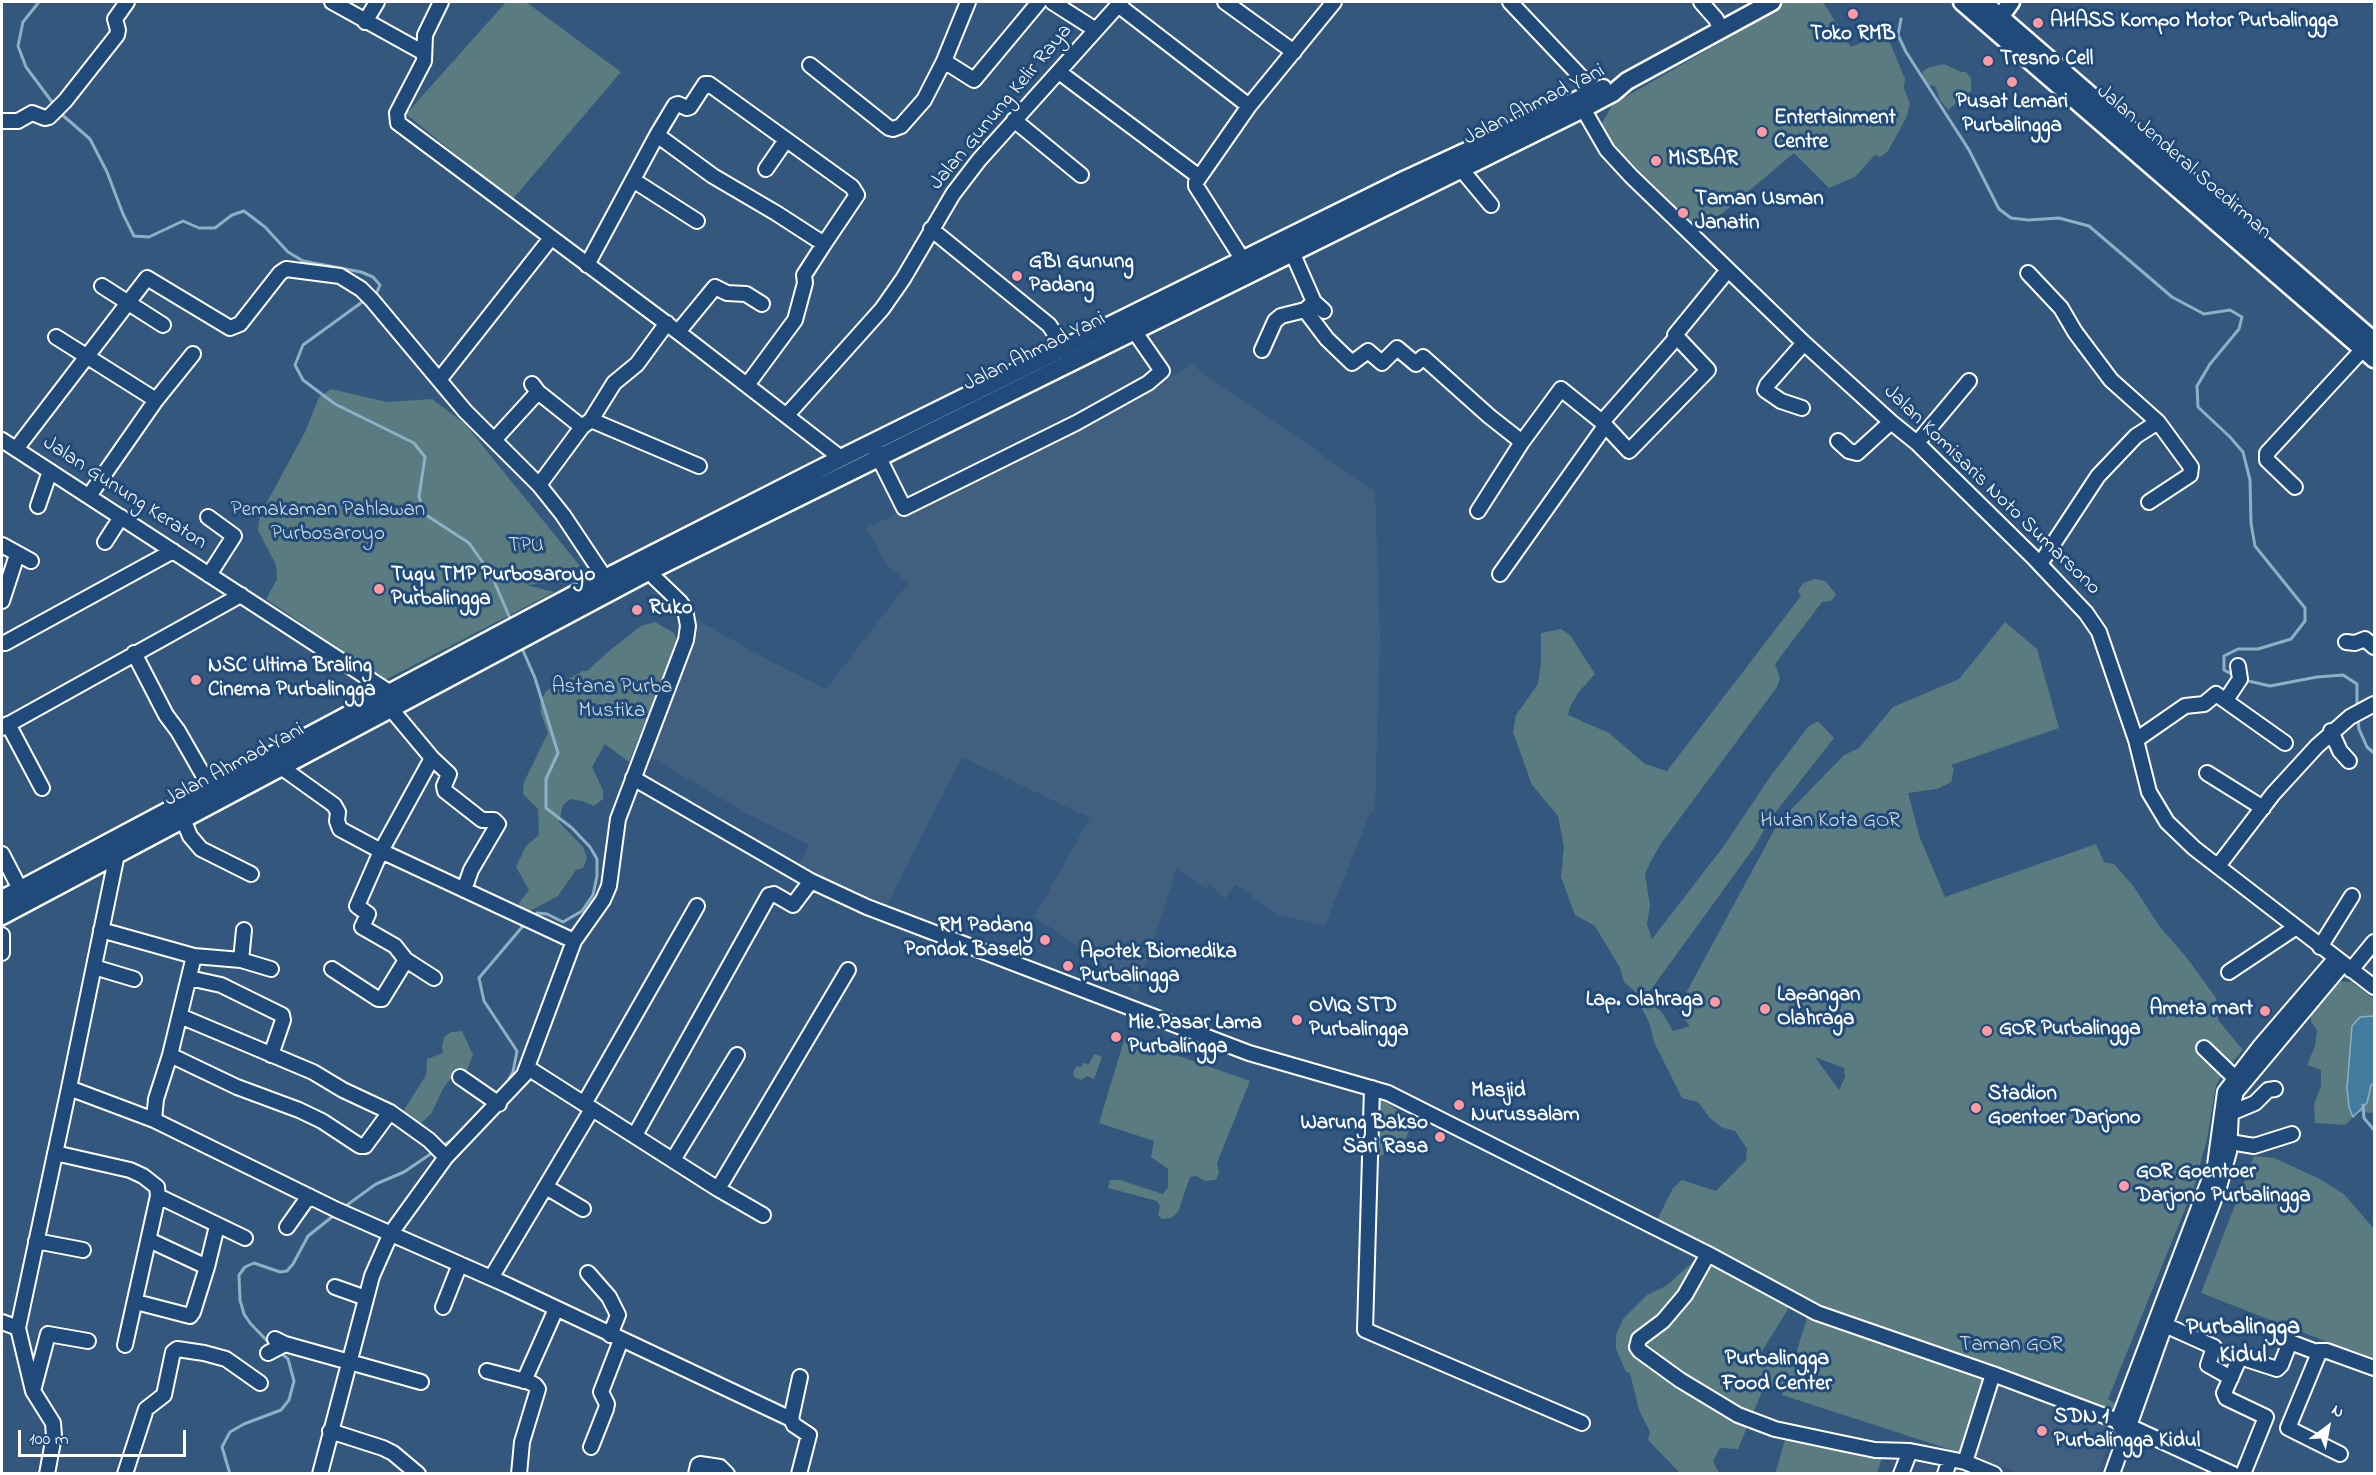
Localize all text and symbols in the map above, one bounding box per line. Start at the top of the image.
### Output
marker: Toko RMB [1846,7,1860,21]
place label: AHASS Kompo Motor Purbalingga [2050,10,2338,36]
marker: AHASS Kompo Motor Purbalingga [2031,16,2045,30]
street label: Jalan Gunung Kelir Raya [925,20,1079,196]
place label: Toko RMB [1810,23,1896,49]
place label: Tresno Cell [2000,48,2093,74]
marker: Tresno Cell [1981,54,1995,68]
street label: Jalan Ahmad Yani [1460,60,1610,152]
marker: Pusat Lemari Purbalingga [2005,75,2019,89]
street label: Jalan Jenderal Soedirman [2090,80,2276,246]
place label: Pusat Lemari Purbalingga [1956,91,2068,141]
place label: Entertainment Centre [1774,107,1896,157]
marker: Entertainment Centre [1755,125,1769,139]
place label: MISBAR [1668,148,1738,174]
marker: MISBAR [1649,154,1663,168]
place label: Taman Usman Janatin [1695,188,1824,238]
marker: Taman Usman Janatin [1676,206,1690,220]
place label: GBI Gunung Padang [1029,251,1134,301]
marker: GBI Gunung Padang [1010,269,1024,283]
street label: Jalan Ahmad Yani [960,308,1110,398]
street label: Jalan Komisaris Noto Sumarsono [1877,380,2105,602]
street label: Jalan Gunung Keraton [37,432,211,556]
park label: Pemakaman Pahlawan Purbosaroyo [231,499,425,549]
park label: TPU [508,535,544,561]
place label: Tugu TMP Purbosaroyo Purbalingga [391,564,595,614]
marker: Tugu TMP Purbosaroyo Purbalingga [372,582,386,596]
place label: Ruko [649,597,693,623]
marker: Ruko [630,603,644,617]
place label: NSC Ultima Braling Cinema Purbalingga [208,655,376,705]
marker: NSC Ultima Braling Cinema Purbalingga [189,673,203,687]
park label: Astana Purba Mustika [552,676,672,726]
street label: Jalan Ahmad Yani [161,719,309,813]
park label: Hutan Kota GOR [1760,810,1900,836]
place label: RM Padang Pondok Baselo [904,915,1033,965]
marker: RM Padang Pondok Baselo [1038,933,1052,947]
place label: Apotek Biomedika Purbalingga [1080,941,1237,991]
marker: Apotek Biomedika Purbalingga [1061,959,1075,973]
place label: Lapangan Olahraga [1777,984,1860,1034]
place label: Lap. Olahraga [1586,989,1703,1015]
place label: OVIQ STD Purbalingga [1309,995,1409,1045]
marker: Lap. Olahraga [1708,995,1722,1009]
place label: Ameta mart [2150,998,2253,1024]
marker: Lapangan Olahraga [1758,1002,1772,1016]
marker: Ameta mart [2258,1004,2272,1018]
place label: Mie Pasar Lama Purbalingga [1128,1012,1262,1062]
marker: OVIQ STD Purbalingga [1290,1013,1304,1027]
place label: GOR Purbalingga [1999,1018,2141,1044]
marker: GOR Purbalingga [1980,1024,1994,1038]
marker: Mie Pasar Lama Purbalingga [1109,1030,1123,1044]
place label: Masjid Nurussalam [1471,1080,1579,1130]
place label: Stadion Goentoer Darjono [1988,1083,2141,1133]
marker: Masjid Nurussalam [1452,1098,1466,1112]
marker: Stadion Goentoer Darjono [1969,1101,1983,1115]
place label: Warung Bakso Sari Rasa [1301,1112,1428,1162]
marker: Warung Bakso Sari Rasa [1433,1130,1447,1144]
place label: GOR Goentoer Darjono Purbalingga [2136,1161,2311,1211]
marker: GOR Goentoer Darjono Purbalingga [2117,1179,2131,1193]
district label: Purbalingga Kidul [2186,1315,2300,1371]
park label: Taman GOR [1959,1334,2063,1360]
district label: Purbalingga Food Center [1722,1347,1832,1398]
north arrow [2298,1397,2358,1457]
text: N [2327,1399,2348,1425]
place label: SDN 1 Purbalingga Kidul [2054,1406,2200,1456]
scale bar [21,1418,189,1456]
marker: SDN 1 Purbalingga Kidul [2035,1424,2049,1438]
text: 100 m [29,1427,69,1453]

